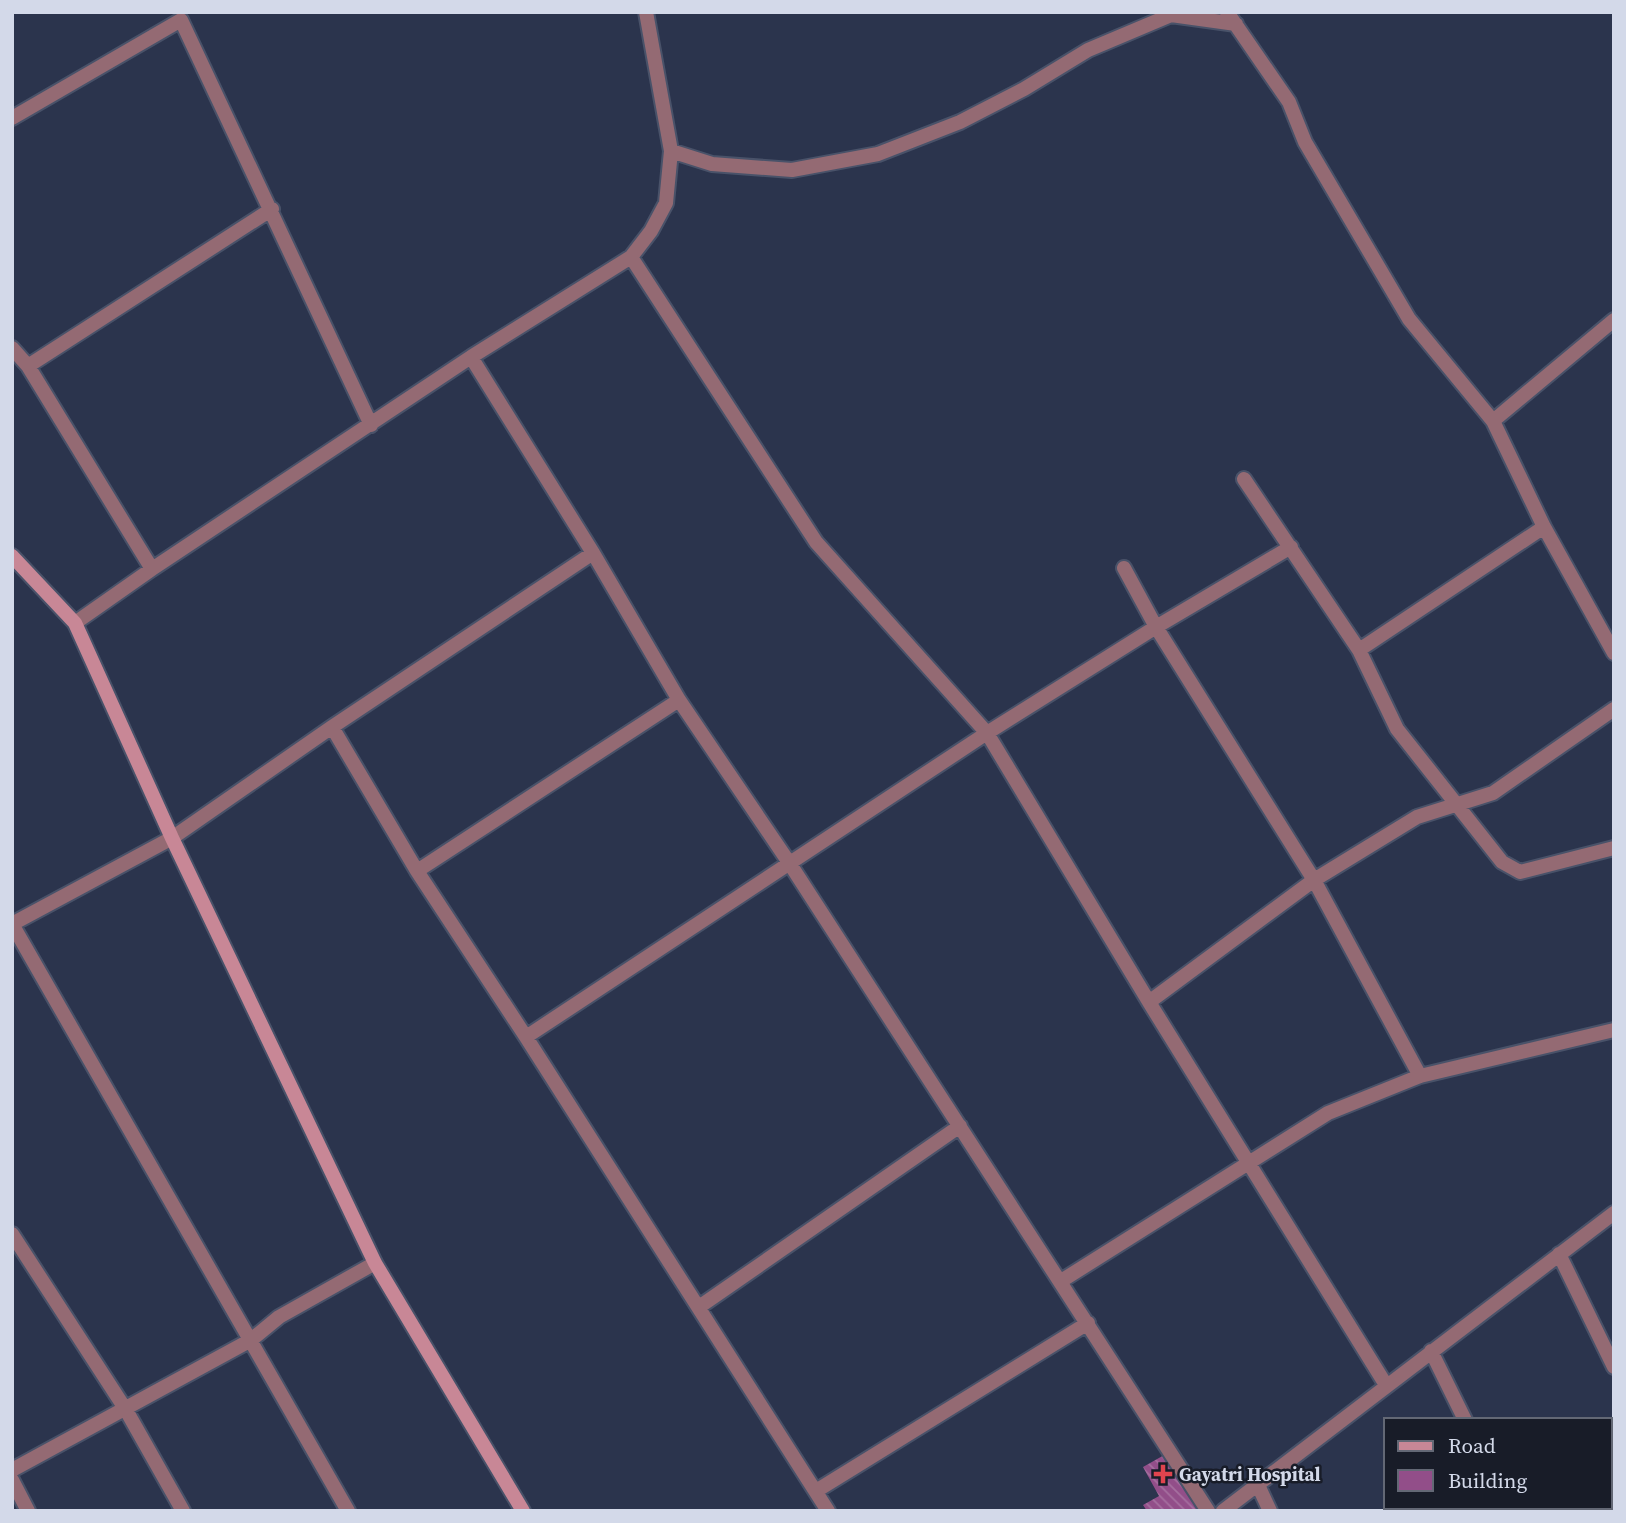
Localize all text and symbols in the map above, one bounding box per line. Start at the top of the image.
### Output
legend [1384,1418,1612,1509]
text: Road [1448,1431,1496,1460]
place label: Gayatri Hospital [1179,1461,1321,1487]
marker: Gayatri Hospital [1153,1464,1173,1484]
text: Building [1448,1466,1527,1495]

